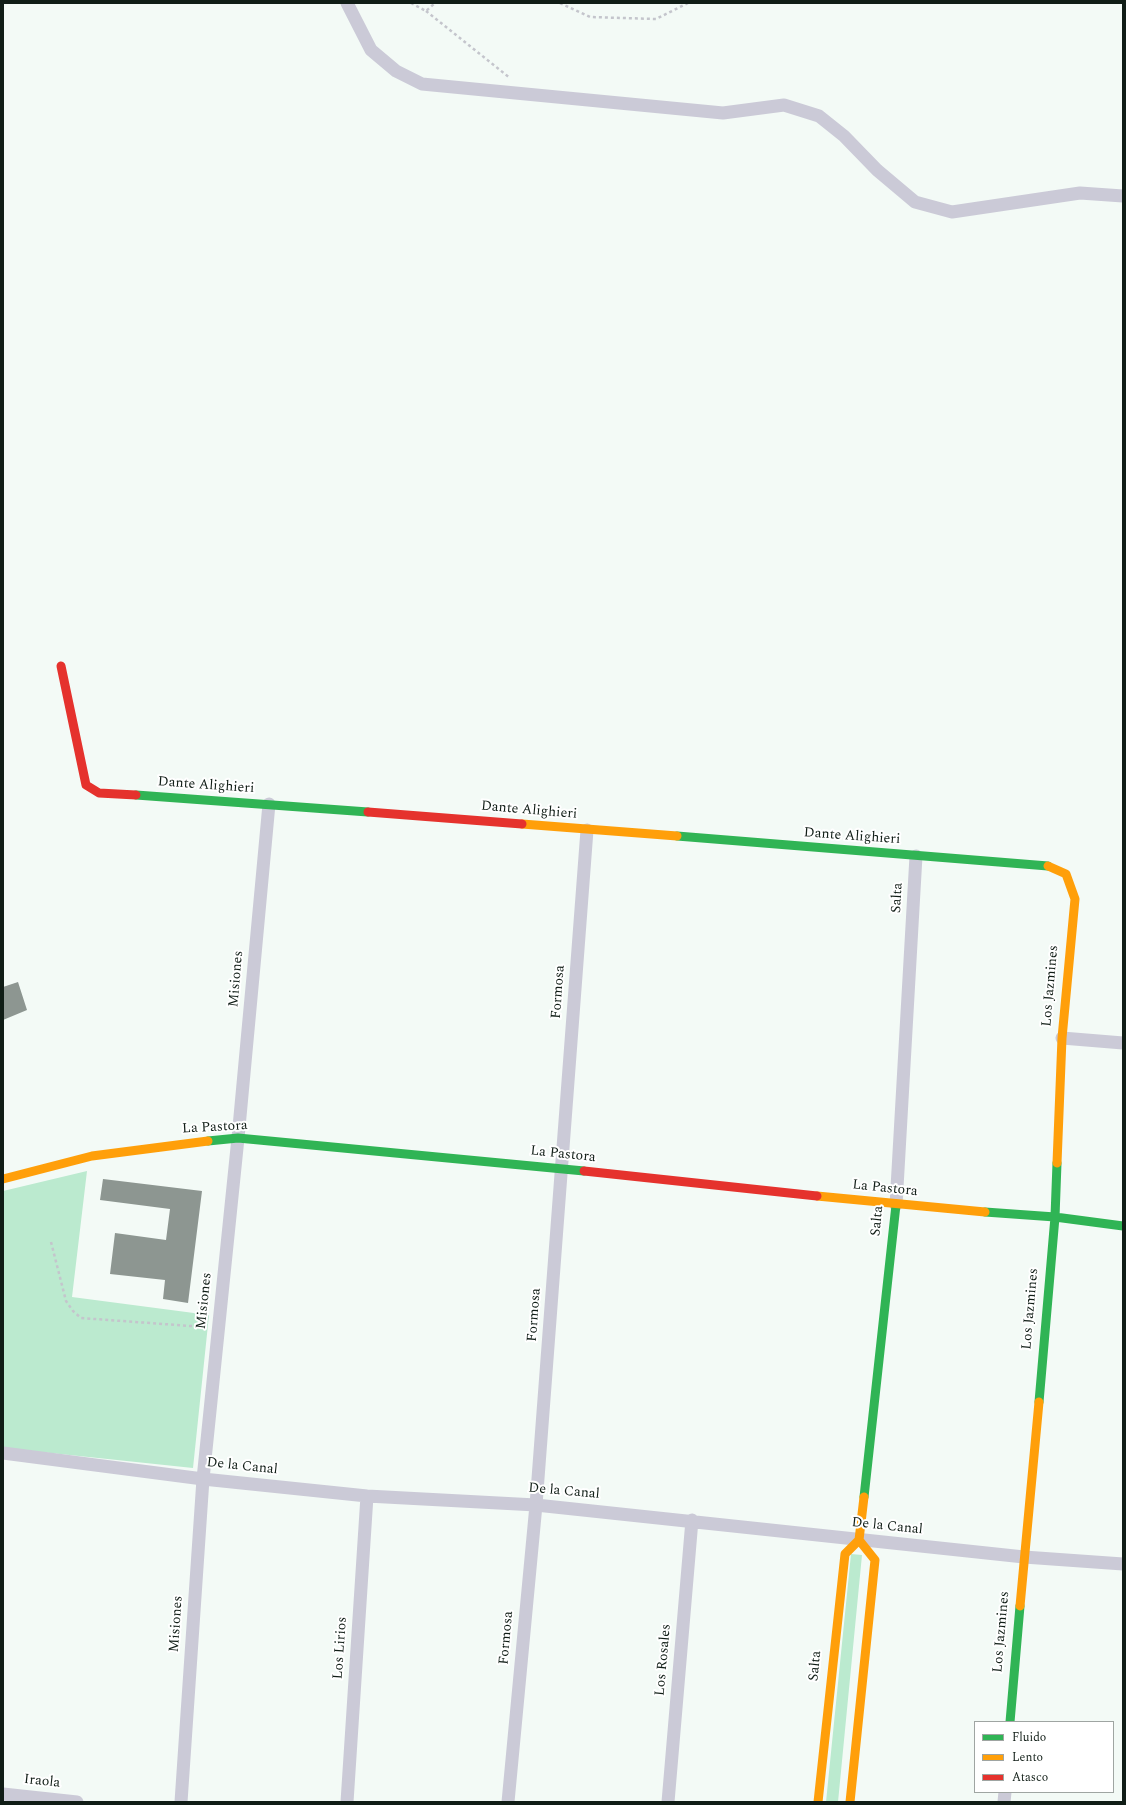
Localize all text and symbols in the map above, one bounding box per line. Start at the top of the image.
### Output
street label: Dante Alighieri [157,774,255,798]
street label: Dante Alighieri [480,798,578,824]
street label: Dante Alighieri [803,825,901,849]
street label: Salta [889,882,907,914]
street label: Los Jazmines [1039,945,1063,1027]
street label: Misiones [226,950,248,1008]
street label: Formosa [549,965,569,1019]
street label: La Pastora [182,1118,248,1138]
street label: La Pastora [529,1143,597,1167]
street label: La Pastora [851,1177,919,1201]
street label: Salta [868,1205,888,1237]
street label: Los Jazmines [1019,1268,1043,1350]
street label: Misiones [194,1272,216,1330]
street label: Formosa [525,1288,545,1342]
street label: De la Canal [206,1455,278,1479]
street label: De la Canal [528,1481,600,1503]
street label: De la Canal [851,1515,923,1539]
street label: Los Jazmines [990,1591,1014,1673]
street label: Misiones [167,1595,187,1653]
street label: Formosa [496,1610,518,1666]
street label: Los Lirios [330,1616,352,1680]
street label: Los Rosales [652,1623,676,1697]
street label: Salta [806,1650,826,1682]
legend [974,1721,1114,1793]
text: Fluido [1012,1728,1046,1747]
text: Lento [1012,1748,1043,1767]
text: Atasco [1012,1768,1048,1787]
street label: Iraola [23,1772,61,1792]

